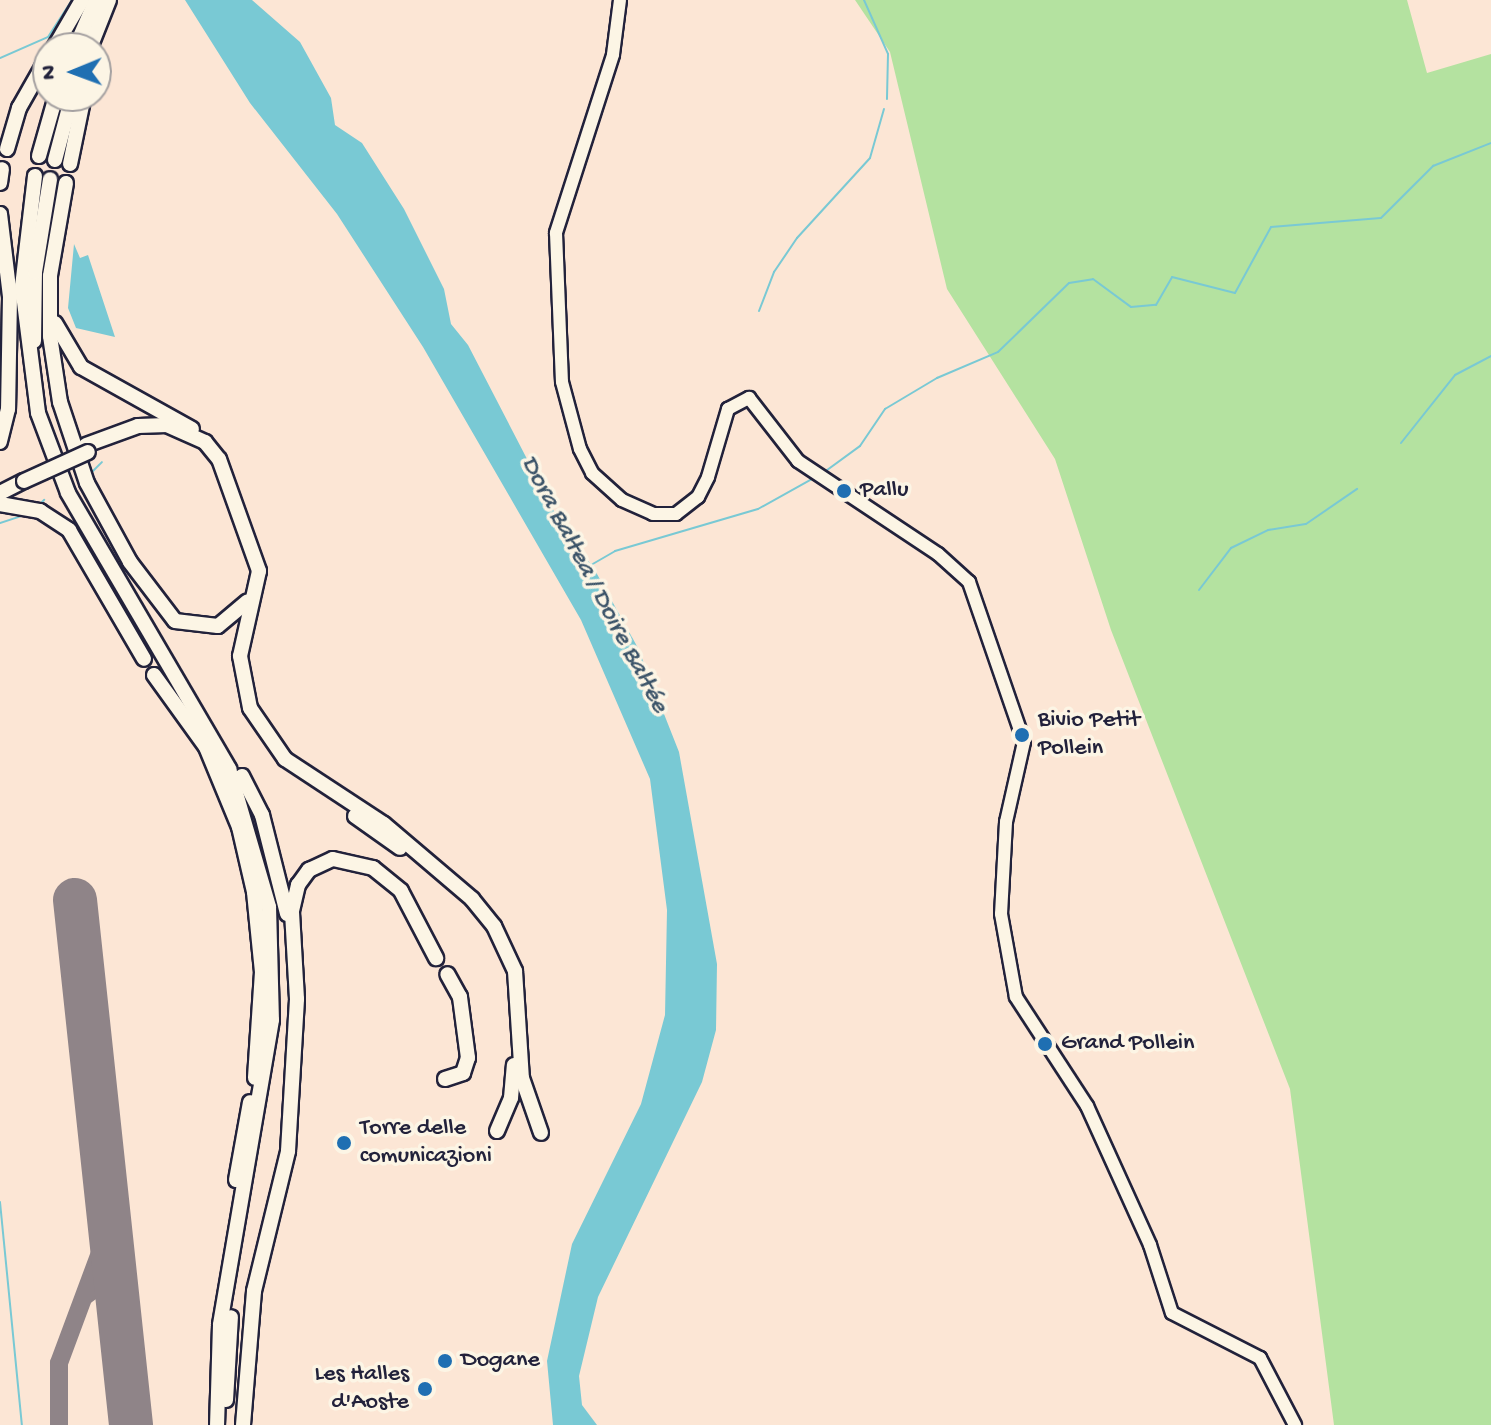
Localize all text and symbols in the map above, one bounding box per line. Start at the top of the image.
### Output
north arrow [32,32,112,112]
text: N [37,65,63,80]
water label: Dora Baltea / Doire Baltée [512,451,674,719]
place label: Pallu [860,477,908,505]
marker: Pallu [835,482,853,500]
place label: Bivio Petit Pollein [1038,707,1140,763]
marker: Bivio Petit Pollein [1013,726,1031,744]
place label: Grand Pollein [1061,1030,1194,1058]
marker: Grand Pollein [1036,1035,1054,1053]
place label: Torre delle comunicazioni [360,1115,492,1171]
marker: Torre delle comunicazioni [335,1134,353,1152]
place label: Dogane [461,1347,540,1375]
marker: Dogane [436,1352,454,1370]
place label: Les Halles d'Aoste [314,1361,409,1417]
marker: Les Halles d'Aoste [416,1380,434,1398]

